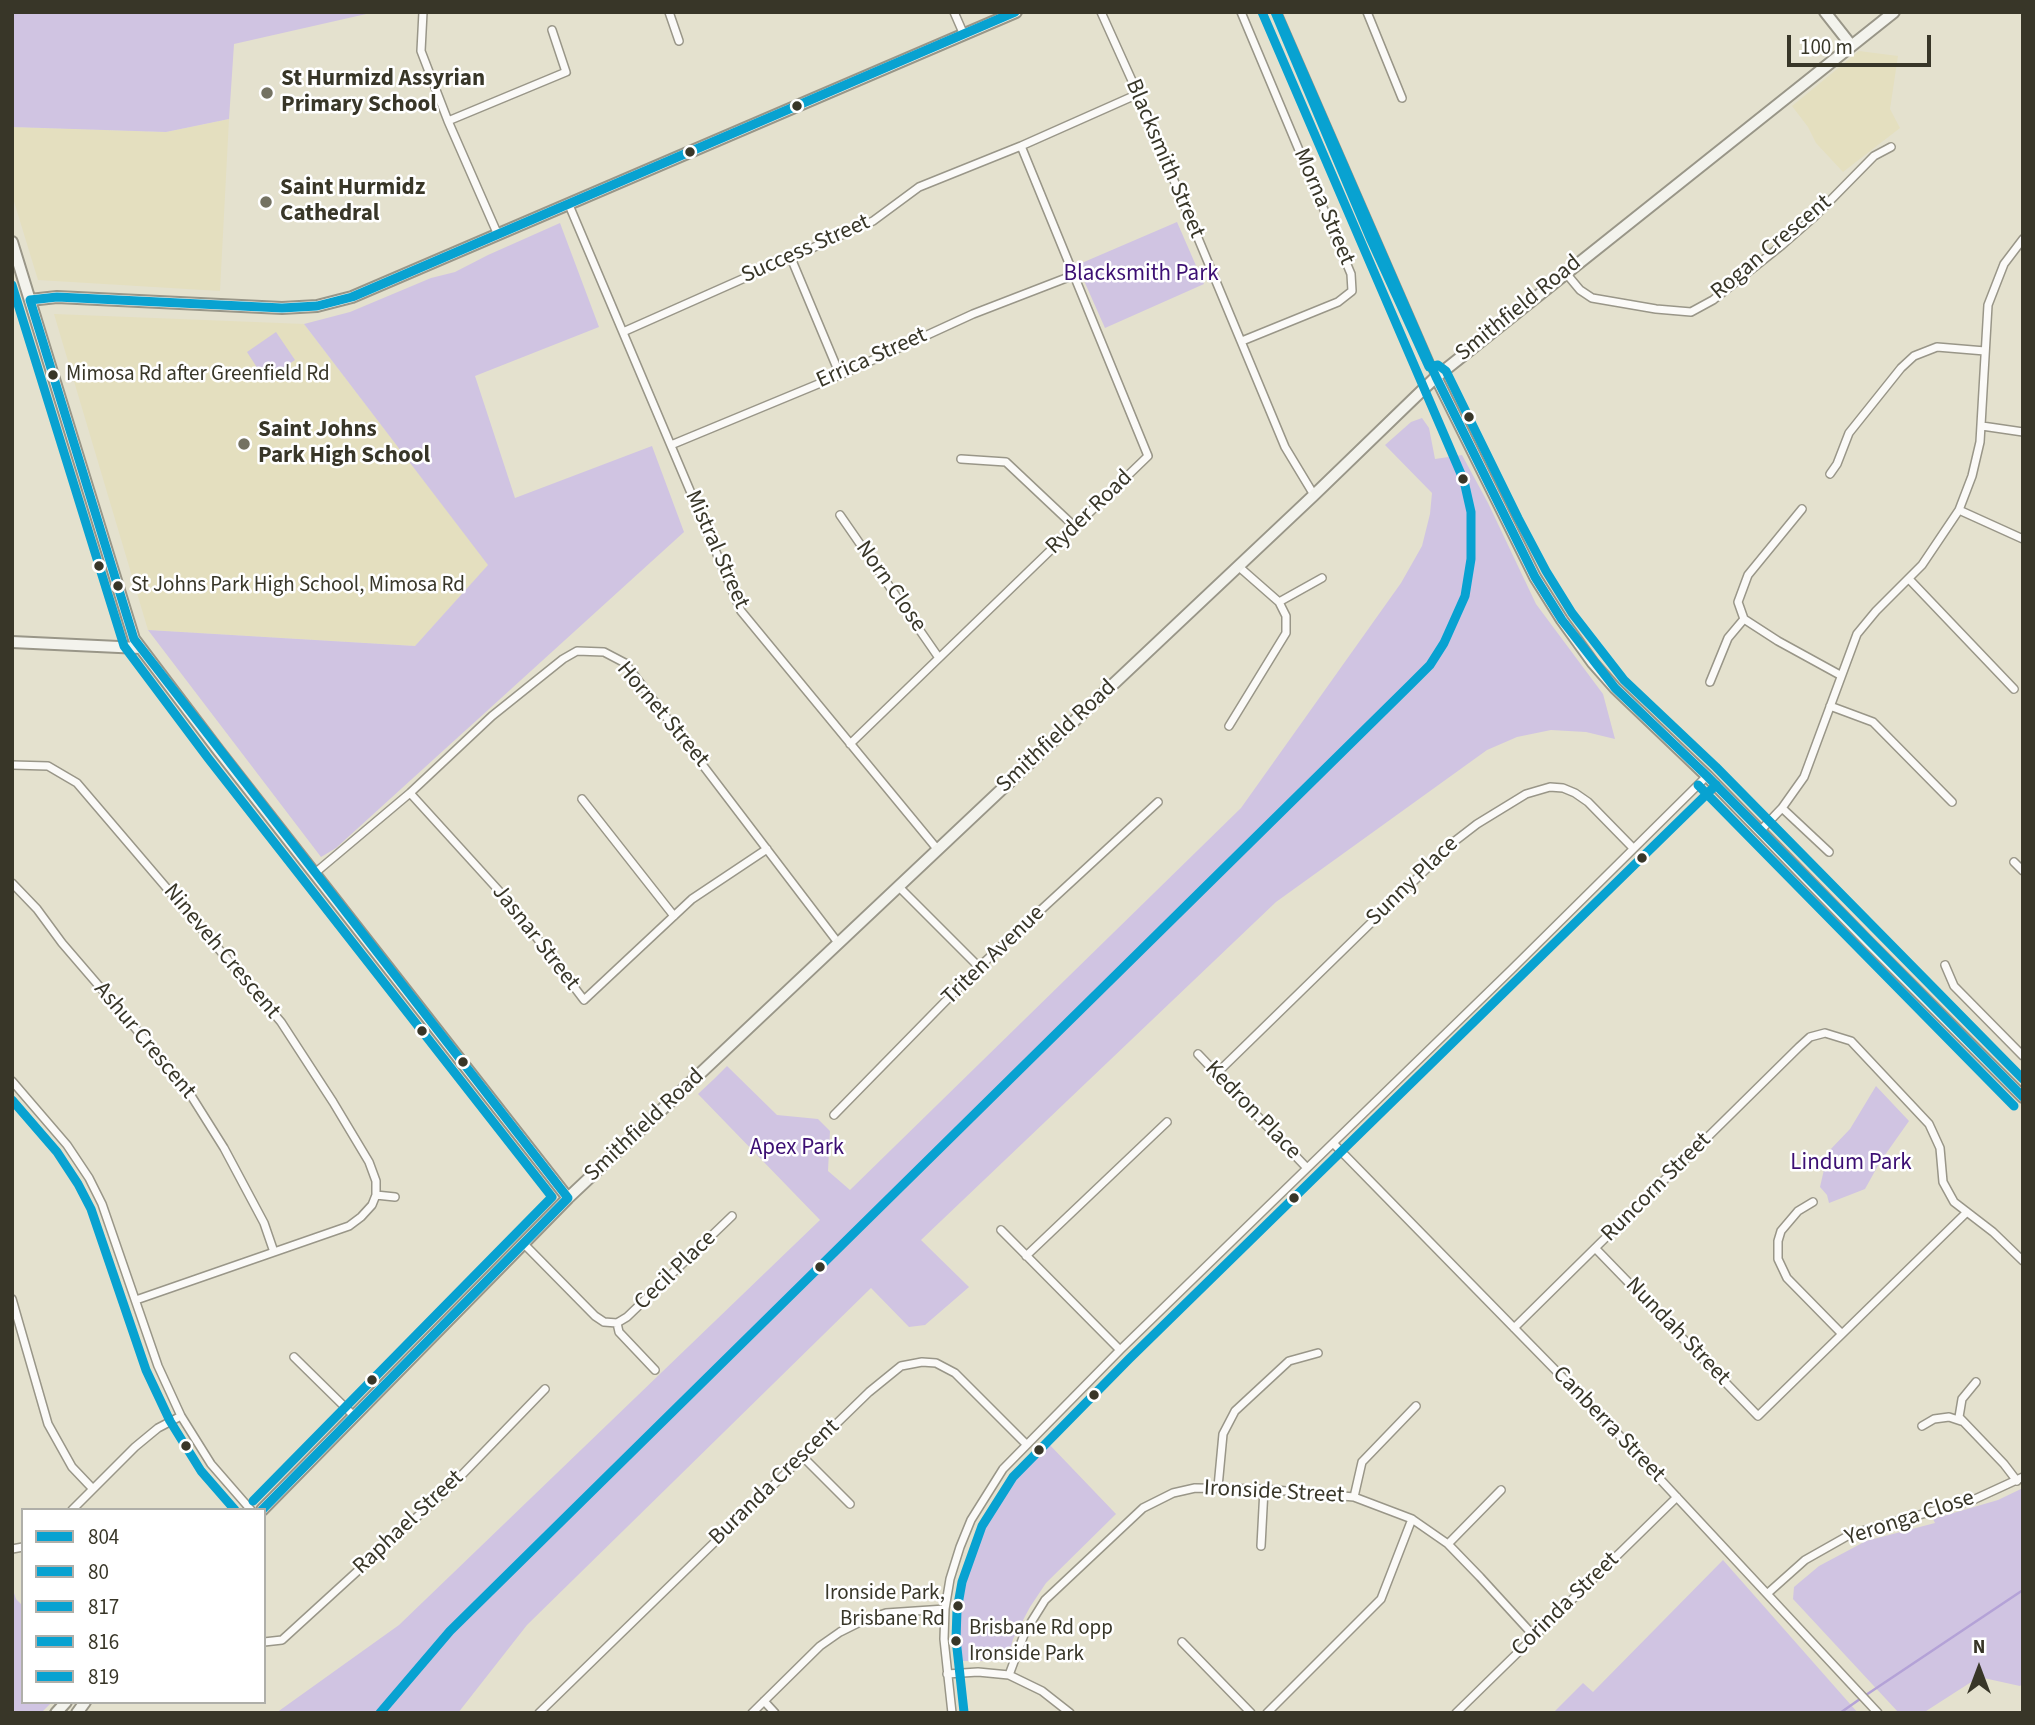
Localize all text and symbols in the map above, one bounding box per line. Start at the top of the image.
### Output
scale bar [1790,21,1934,65]
text: 100 m [1800,32,1853,62]
place label: St Hurmizd Assyrian Primary School [281,66,485,120]
street label: Blacksmith Street [1118,75,1210,243]
marker: St Hurmizd Assyrian Primary School [259,85,275,101]
unlabelled marker [790,99,804,113]
unlabelled marker [683,145,697,159]
street label: Morna Street [1286,145,1360,269]
place label: Saint Hurmidz Cathedral [280,175,425,229]
street label: Rogan Crescent [1706,190,1838,306]
marker: Saint Hurmidz Cathedral [258,194,274,210]
street label: Success Street [737,209,875,291]
street label: Smithfield Road [1451,250,1587,368]
park label: Blacksmith Park [1063,261,1219,289]
street label: Errica Street [813,322,931,396]
place label: Mimosa Rd after Greenfield Rd [66,362,330,388]
marker: Mimosa Rd after Greenfield Rd [46,368,60,382]
unlabelled marker [1462,410,1476,424]
place label: Saint Johns Park High School [258,417,430,471]
marker: Saint Johns Park High School [236,436,252,452]
street label: Ryder Road [1041,465,1139,561]
unlabelled marker [1456,472,1470,486]
street label: Mistral Street [678,487,754,613]
street label: Norn Close [849,536,931,638]
unlabelled marker [92,559,106,573]
place label: St Johns Park High School, Mimosa Rd [131,573,465,599]
marker: St Johns Park High School, Mimosa Rd [111,579,125,593]
street label: Hornet Street [610,657,714,773]
street label: Smithfield Road [991,675,1123,799]
street label: Sunny Place [1361,831,1465,933]
unlabelled marker [1635,851,1649,865]
street label: Nineveh Crescent [157,879,285,1025]
street label: Jasnar Street [485,880,585,996]
street label: Triten Avenue [937,900,1051,1012]
street label: Ashur Crescent [87,977,201,1105]
unlabelled marker [415,1024,429,1038]
unlabelled marker [456,1055,470,1069]
street label: Kedron Place [1198,1056,1306,1166]
street label: Smithfield Road [579,1064,711,1188]
street label: Runcorn Street [1597,1128,1717,1248]
park label: Apex Park [750,1135,844,1163]
park label: Lindum Park [1790,1150,1912,1178]
unlabelled marker [1287,1191,1301,1205]
street label: Cecil Place [629,1225,723,1317]
unlabelled marker [813,1260,827,1274]
street label: Nundah Street [1619,1272,1735,1392]
street label: Canberra Street [1546,1361,1670,1489]
unlabelled marker [365,1373,379,1387]
unlabelled marker [1087,1388,1101,1402]
street label: Buranda Crescent [704,1414,846,1552]
unlabelled marker [179,1439,193,1453]
unlabelled marker [1032,1443,1046,1457]
street label: Raphael Street [348,1465,470,1581]
street label: Ironside Street [1203,1476,1345,1510]
street label: Yeronga Close [1842,1485,1978,1553]
legend [21,1508,266,1704]
text: 804 [88,1522,119,1552]
street label: Corinda Street [1507,1547,1625,1663]
text: 80 [88,1557,109,1587]
place label: Ironside Park, Brisbane Rd [825,1581,945,1631]
text: 817 [88,1592,119,1622]
marker: Ironside Park, Brisbane Rd [951,1599,965,1613]
place label: Brisbane Rd opp Ironside Park [969,1616,1113,1666]
text: 816 [88,1627,119,1657]
marker: Brisbane Rd opp Ironside Park [949,1634,963,1648]
north arrow [1944,1634,2014,1704]
text: N [1973,1634,1985,1661]
text: 819 [88,1662,119,1692]

